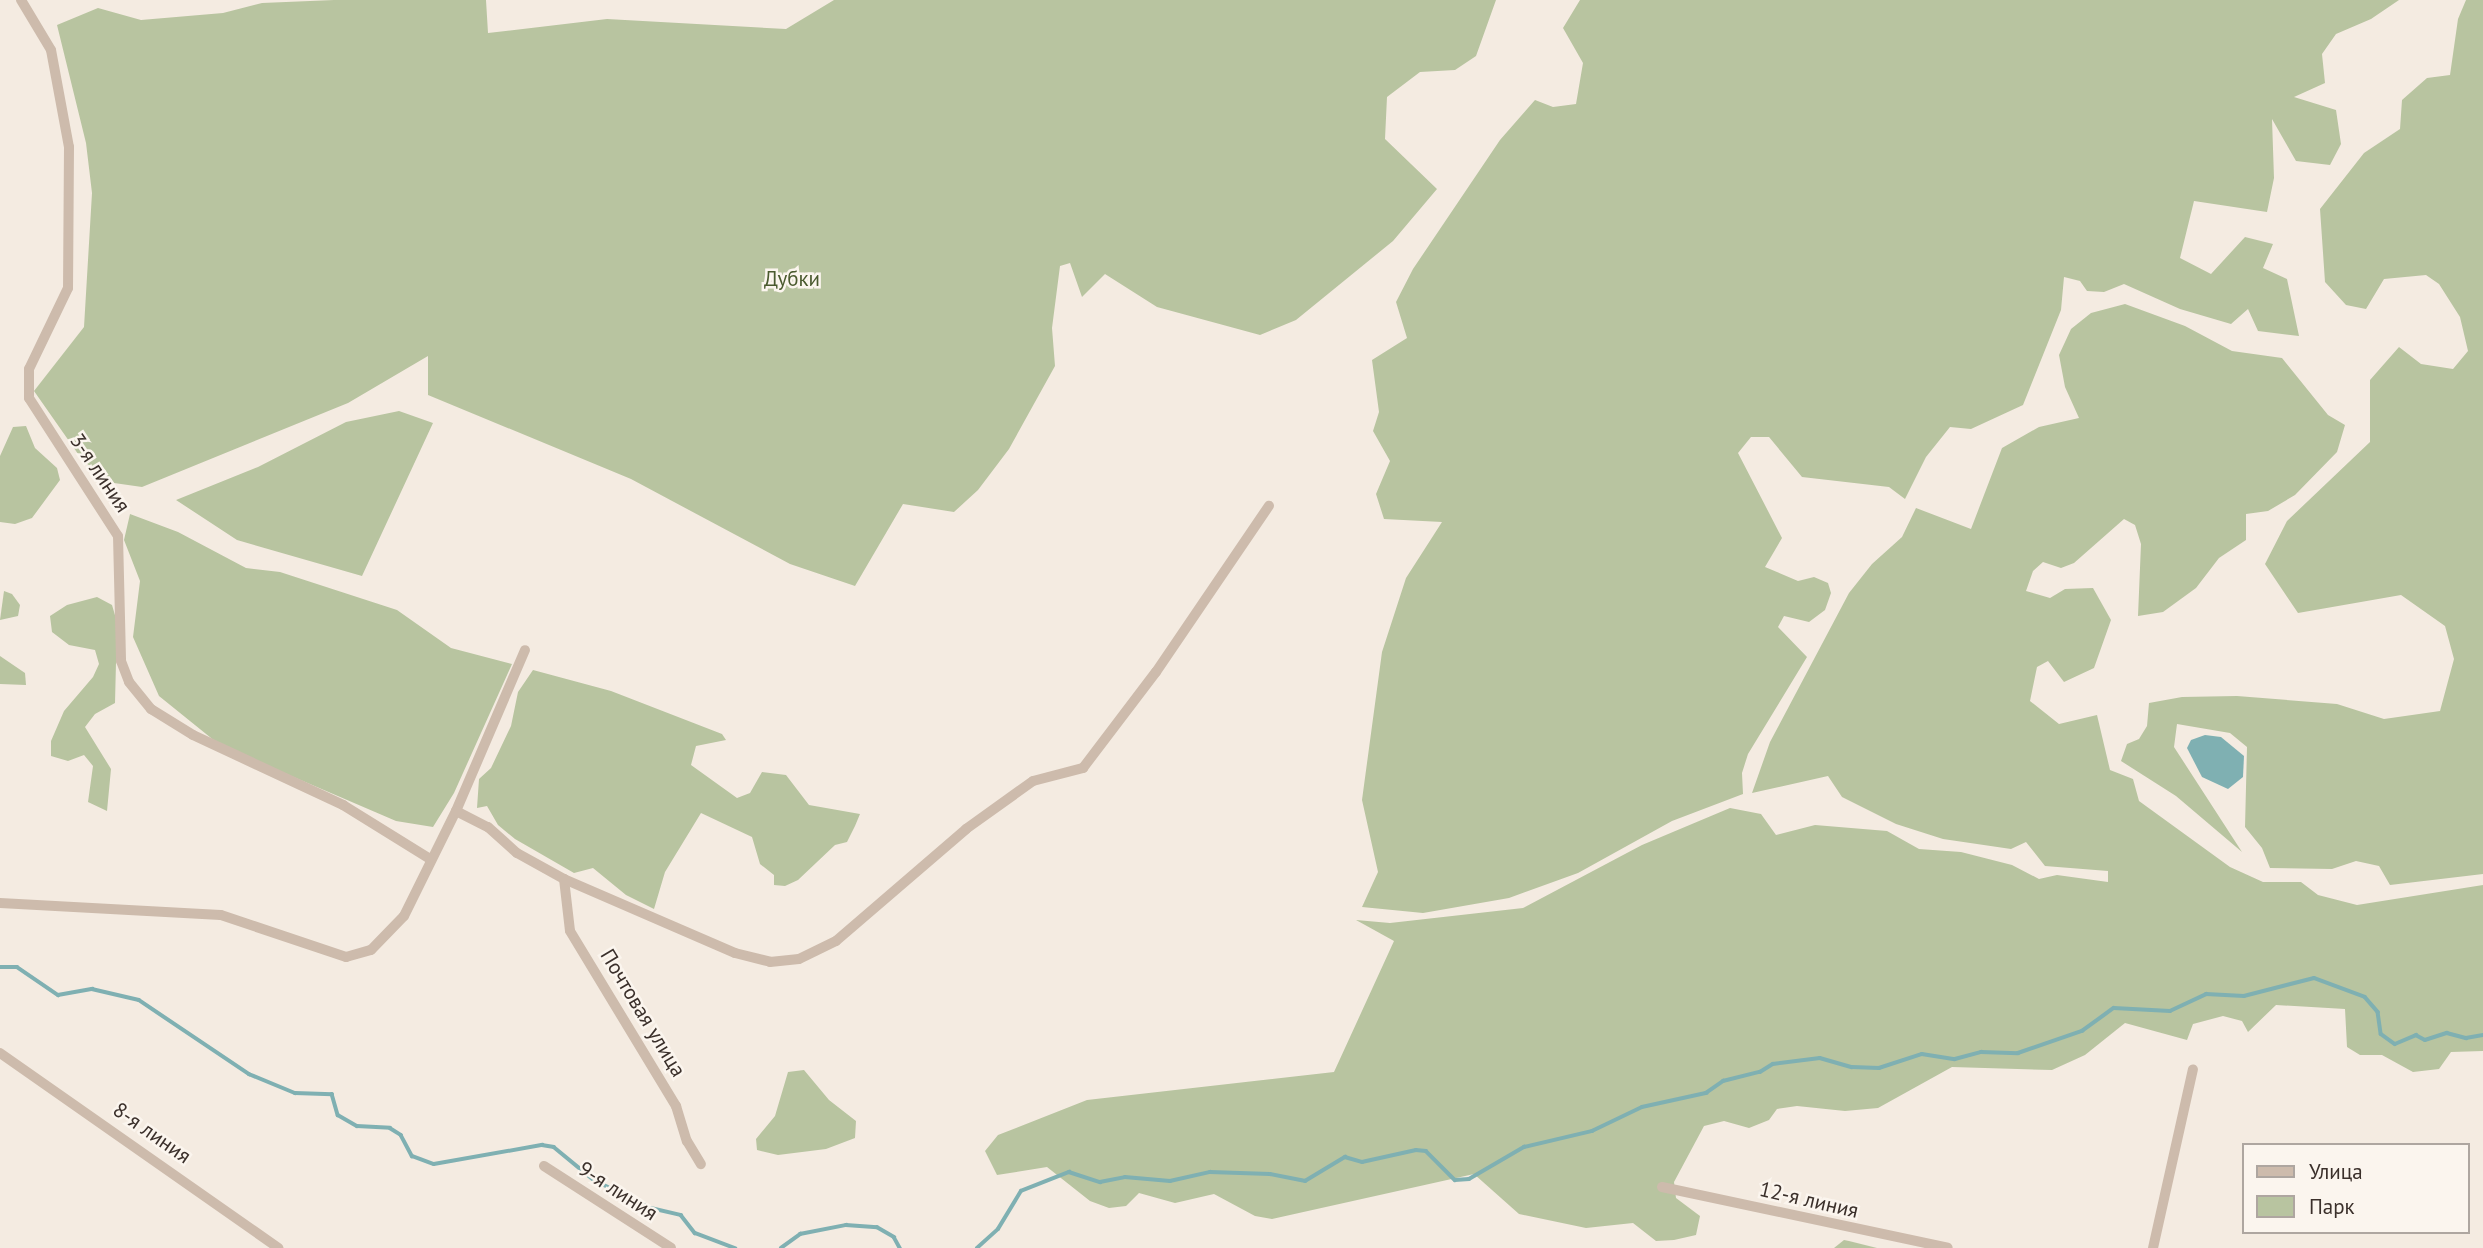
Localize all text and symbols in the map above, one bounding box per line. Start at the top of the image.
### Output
park label: Дубки [764,266,820,292]
street label: 3-я линия [65,429,135,517]
street label: Почтовая улица [595,945,691,1081]
street label: 8-я линия [108,1097,196,1169]
legend [2242,1143,2469,1234]
street label: 9-я линия [574,1156,662,1226]
text: Улица [2309,1158,2363,1185]
street label: 12-я линия [1757,1176,1861,1224]
text: Парк [2309,1193,2355,1220]

